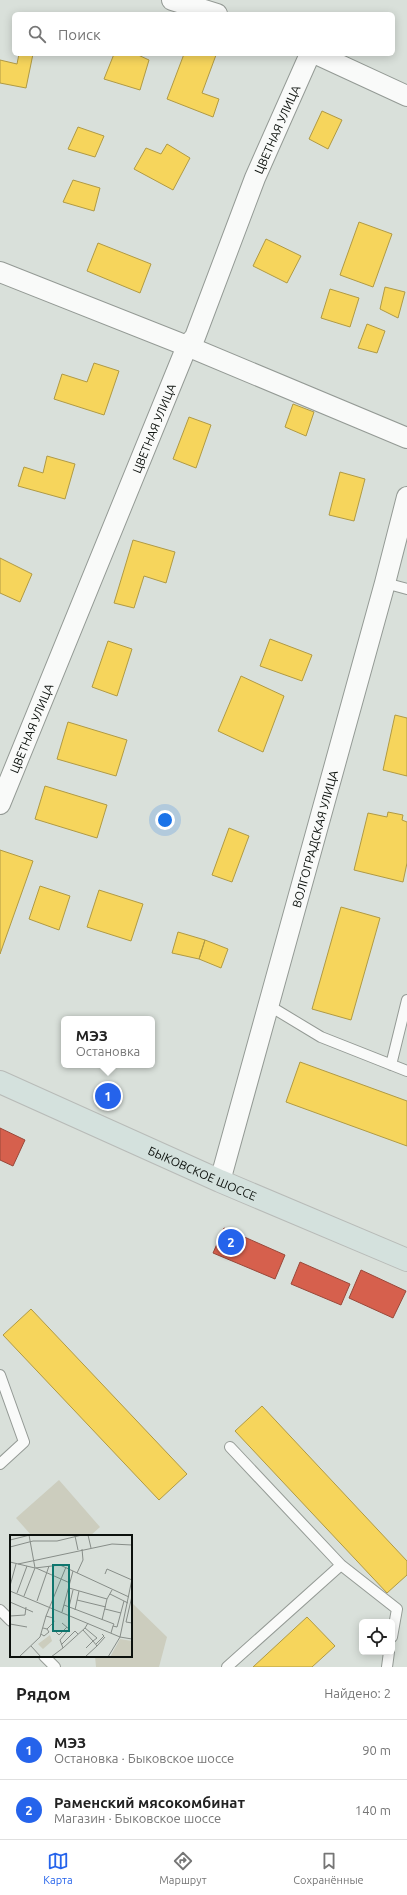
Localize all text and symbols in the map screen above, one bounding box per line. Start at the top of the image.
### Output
search box [12,12,395,56]
icon: search [26,23,48,45]
text: Поиск [58,26,101,43]
street label: ЦВЕТНАЯ УЛИЦА [251,83,302,176]
street label: ЦВЕТНАЯ УЛИЦА [129,381,178,475]
street label: ЦВЕТНАЯ УЛИЦА [7,681,55,775]
street label: ВОЛГОГРАДСКАЯ УЛИЦА [289,768,340,909]
your location [155,810,175,830]
popup [61,1016,155,1068]
text: МЭЗ [76,1027,108,1044]
text: Остановка [76,1044,140,1058]
pin: 1 [95,1081,121,1111]
street label: БЫКОВСКОЕ ШОССЕ [146,1143,259,1202]
pin: 2 [218,1227,244,1257]
inset map [10,1535,132,1657]
map controls [359,1619,395,1655]
button: locate [359,1619,395,1655]
text: Рядом [16,1684,71,1703]
text: Найдено: 2 [324,1686,391,1700]
text: МЭЗ [54,1734,86,1751]
text: 1 [25,1743,33,1757]
text: 90 m [362,1743,391,1757]
text: Остановка · Быковское шоссе [54,1751,234,1765]
text: Раменский мясокомбинат [54,1794,245,1811]
text: 2 [25,1803,33,1817]
text: 140 m [355,1803,391,1817]
text: Магазин · Быковское шоссе [54,1811,221,1825]
tab: Карта [43,1850,73,1886]
tab: Маршрут [159,1850,207,1886]
tab: Сохранённые [293,1850,364,1886]

